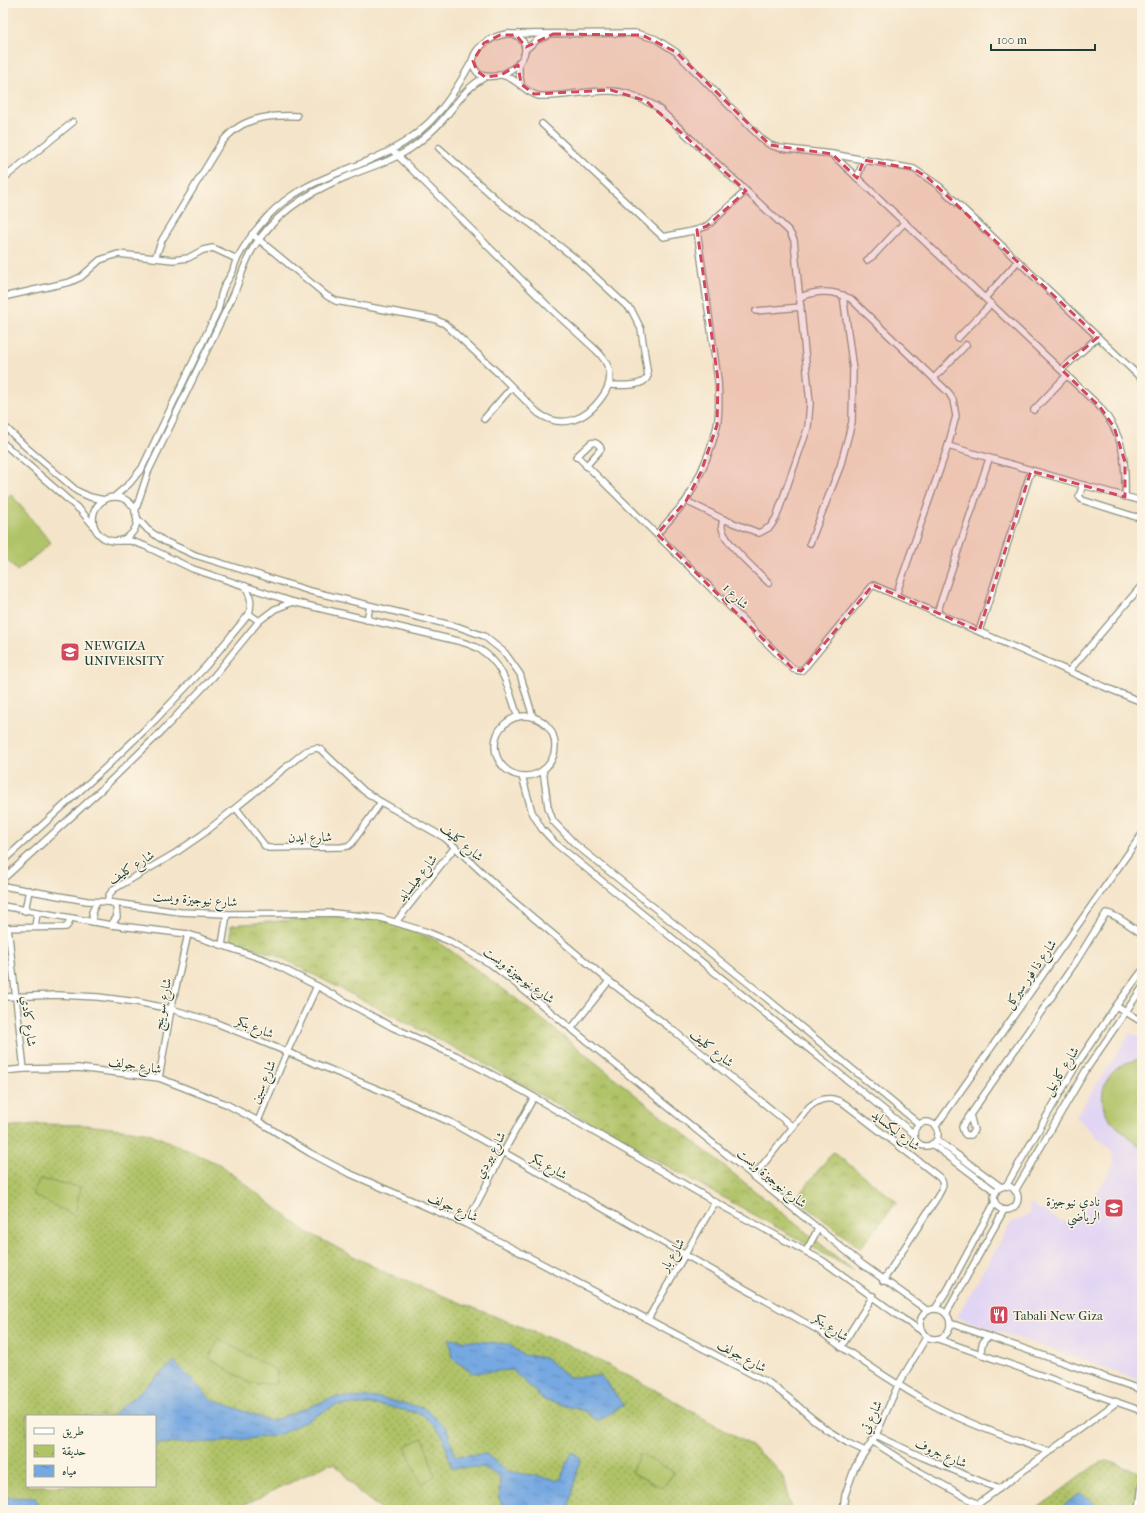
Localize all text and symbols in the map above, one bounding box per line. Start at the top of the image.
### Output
scale bar [991,26,1095,52]
text: 100 m [997,33,1027,47]
street label: شارع 1 [717,580,752,615]
place label: NEWGIZA UNIVERSITY [84,638,166,668]
school or university icon: NEWGIZA UNIVERSITY [59,641,81,663]
street label: شارع كليف [435,820,487,867]
street label: شارع ايدن [288,829,332,849]
street label: شارع كليف [105,847,159,890]
street label: شارع هيلسايد [394,851,443,907]
street label: شارع نيوجيزة ويست [152,889,238,913]
street label: شارع ذا فور سيركل [1001,936,1063,1014]
street label: شارع نيوجيزة ويست [478,943,558,1010]
street label: شارع سوينج [150,977,178,1032]
street label: شارع كادي [14,995,40,1048]
street label: شارع بنكر [231,1012,276,1045]
street label: شارع كليف [685,1026,737,1073]
street label: شارع كارنيل [1040,1044,1085,1100]
street label: شارع جولف [107,1053,163,1081]
street label: شارع سبين [247,1058,283,1108]
street label: شارع ليكسايد [866,1106,923,1157]
street label: شارع بيردي [471,1129,512,1183]
street label: شارع نيوجيزة ويست [732,1145,810,1214]
street label: شارع بنكر [524,1149,570,1186]
street label: شارع جولف [424,1189,481,1228]
place label: نادي نيوجيزة الرياضي [1046,1194,1100,1229]
school or university icon: نادي نيوجيزة الرياضي [1103,1197,1125,1219]
street label: شارع بار [656,1236,691,1278]
restaurant icon: Tabali New Giza [988,1304,1010,1326]
place label: Tabali New Giza [1013,1308,1104,1323]
street label: شارع بنكر [807,1309,852,1348]
street label: شارع جولف [713,1337,769,1379]
street label: شارع تي [857,1398,889,1438]
legend [26,1415,156,1487]
text: طريق [62,1424,84,1439]
street label: شارع جروف [911,1435,969,1474]
text: حديقة [62,1444,86,1459]
text: مياه [62,1464,77,1478]

